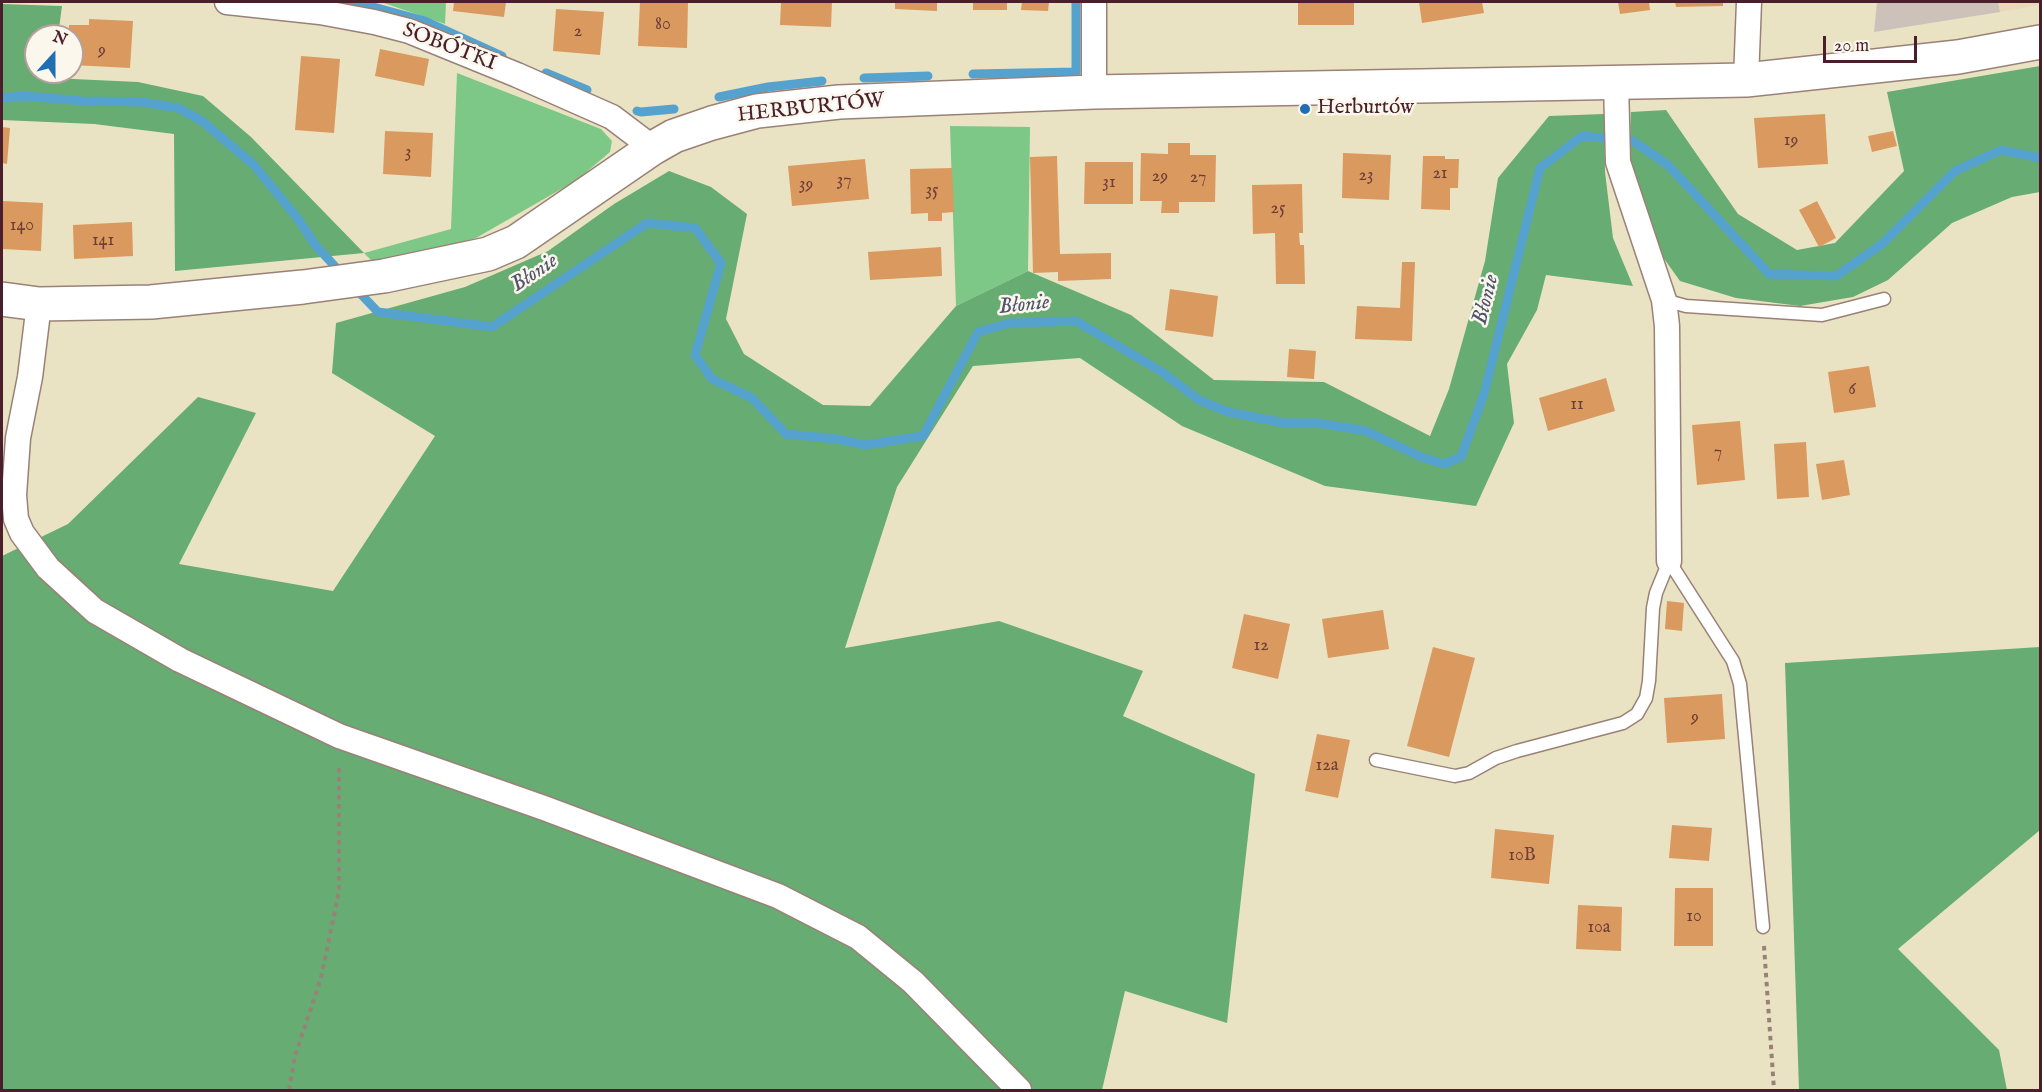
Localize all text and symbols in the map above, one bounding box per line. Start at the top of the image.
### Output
house number: 80 [655,14,671,36]
street label: SOBÓTKI [398,19,500,77]
house number: 2 [574,21,582,43]
north arrow [24,24,84,84]
scale bar [1826,24,1920,62]
text: N [50,27,70,51]
text: 20 m [1834,35,1869,58]
house number: 9 [98,40,106,62]
street label: HERBURTÓW [736,89,886,129]
place label: Herburtów [1317,96,1414,122]
marker: Herburtów [1298,102,1312,116]
house number: 19 [1784,130,1798,152]
house number: 3 [405,142,411,164]
house number: 21 [1432,163,1448,185]
house number: 23 [1358,165,1374,187]
house number: 29 [1152,166,1168,188]
house number: 27 [1190,167,1206,189]
house number: 37 [836,170,852,192]
house number: 31 [1102,172,1116,194]
house number: 39 [799,174,813,196]
house number: 35 [925,180,939,202]
house number: 25 [1271,198,1285,220]
house number: 140 [10,215,34,237]
house number: 141 [92,230,114,252]
water label: Błonie [507,249,563,299]
water label: Błonie [1468,272,1506,328]
water label: Błonie [997,290,1051,322]
house number: 6 [1848,379,1856,401]
house number: 11 [1570,394,1584,416]
house number: 7 [1714,442,1722,464]
house number: 12 [1253,635,1269,657]
house number: 9 [1691,707,1699,729]
house number: 12a [1316,755,1338,777]
house number: 10B [1508,845,1536,867]
house number: 10 [1686,906,1702,928]
house number: 10a [1587,917,1611,939]

